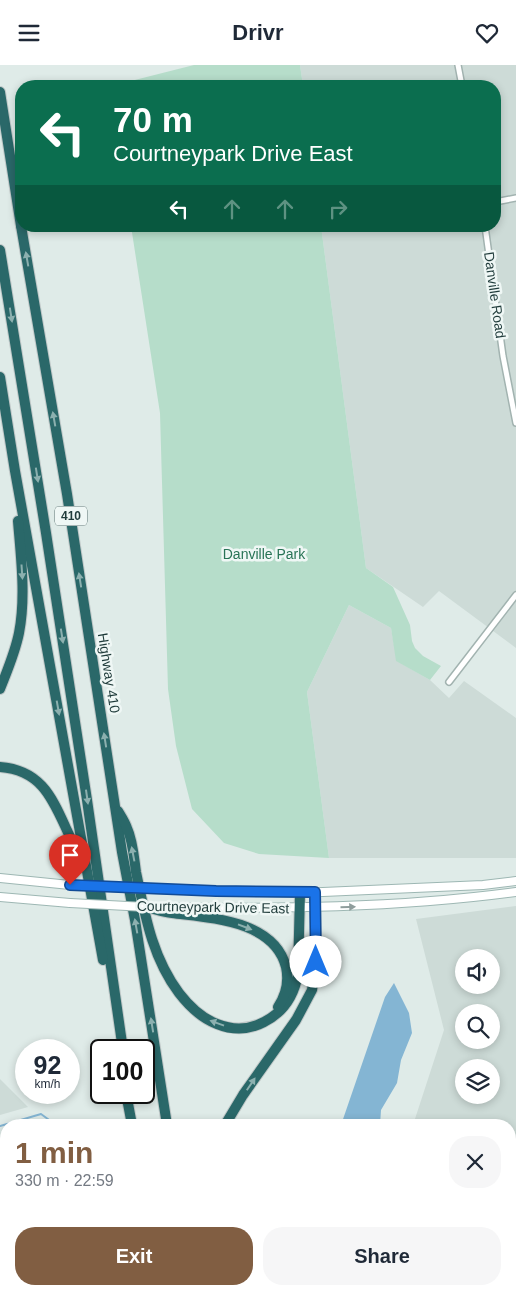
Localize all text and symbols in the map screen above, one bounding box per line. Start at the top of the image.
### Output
icon: menu [15,19,43,47]
icon: heart [473,19,501,47]
text: Drivr [232,20,284,45]
icon: left [30,100,95,165]
text: 70 m [113,100,193,139]
text: Courtneypark Drive East [113,141,353,166]
icon: left [165,195,193,223]
icon: ahead [218,195,246,223]
icon: ahead [271,195,299,223]
icon: right [324,195,352,223]
one-way arrow [22,251,30,267]
street label: Danville Road [481,251,509,339]
one-way arrow [7,307,15,323]
one-way arrow [50,411,58,427]
one-way arrow [33,468,41,484]
road number: 410 [55,507,87,526]
park label: Danville Park [223,546,306,562]
one-way arrow [18,564,26,580]
one-way arrow [76,571,84,587]
one-way arrow [58,628,66,644]
street label: Highway 410 [95,632,123,714]
one-way arrow [54,700,62,716]
one-way arrow [101,732,109,748]
one-way arrow [83,789,91,805]
pin [49,834,91,885]
icon: arrive [56,841,84,869]
one-way arrow [129,846,137,862]
street label: Courtneypark Drive East [137,898,289,916]
one-way arrow [341,902,357,910]
one-way arrow [132,917,140,933]
one-way arrow [238,923,253,931]
position arrow [289,935,341,987]
map controls [455,949,500,1104]
button: sound [455,949,500,994]
button: search [455,1004,500,1049]
one-way arrow [148,1017,156,1033]
one-way arrow [209,1019,224,1027]
speed limit sign: 100 [90,1039,155,1104]
text: 92 [34,1051,61,1079]
button: layers [455,1059,500,1104]
text: km/h [34,1077,61,1091]
one-way arrow [246,1077,256,1090]
text: 1 min [15,1136,93,1169]
button: close [449,1136,501,1188]
text: 330 m · 22:59 [15,1172,114,1189]
button: Exit [15,1227,253,1285]
button: Share [263,1227,501,1285]

